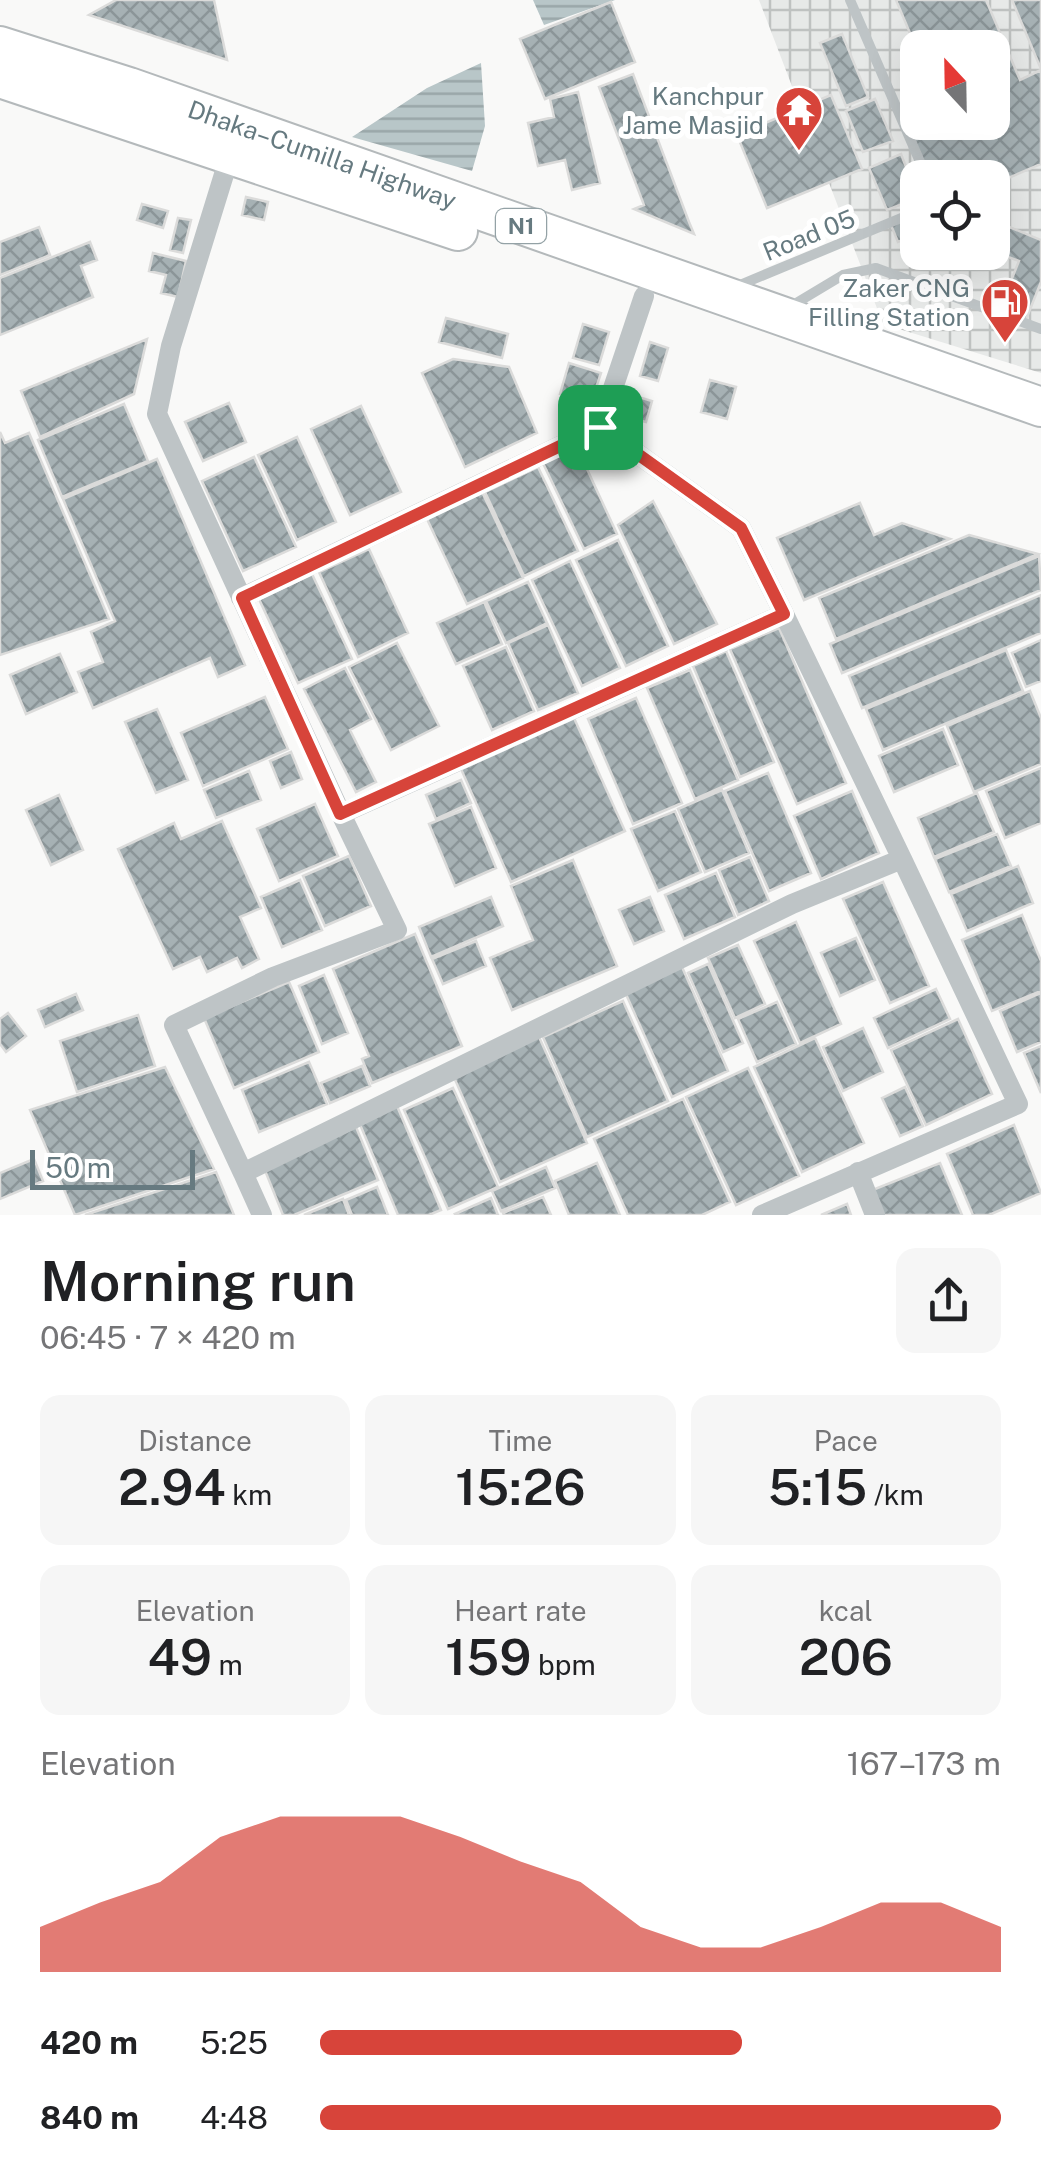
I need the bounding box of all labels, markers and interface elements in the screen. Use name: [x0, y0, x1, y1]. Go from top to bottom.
north arrow: [900, 30, 1010, 140]
map controls: [900, 30, 1010, 270]
place label: Kanchpur Jame Masjid: [623, 81, 764, 140]
temple icon: Kanchpur Jame Masjid: [773, 84, 825, 152]
street label: Dhaka–Cumilla Highway: [184, 94, 460, 216]
button: locate: [900, 160, 1010, 270]
street label: Road 05: [759, 203, 859, 267]
road number: N1: [496, 209, 546, 243]
place label: Zaker CNG Filling Station: [808, 273, 970, 332]
fuel station icon: Zaker CNG Filling Station: [979, 276, 1031, 344]
pin: [558, 385, 643, 470]
icon: arrive: [573, 400, 628, 455]
scale bar: [30, 1145, 195, 1190]
text: 50 m: [45, 1151, 111, 1184]
button: share: [896, 1248, 1001, 1353]
text: Morning run: [40, 1249, 356, 1313]
text: 06:45 · 7 × 420 m: [40, 1319, 296, 1356]
text: Distance: [138, 1424, 252, 1457]
text: Time: [489, 1424, 552, 1457]
text: Pace: [814, 1424, 878, 1457]
text: 2.94: [118, 1457, 226, 1516]
text: 15:26: [455, 1457, 586, 1516]
text: 5:15: [768, 1457, 867, 1516]
text: km: [226, 1478, 272, 1511]
text: /km: [867, 1478, 924, 1511]
text: Elevation: [136, 1594, 255, 1627]
text: Heart rate: [454, 1594, 587, 1627]
text: kcal: [819, 1594, 873, 1627]
text: 49: [147, 1627, 212, 1686]
text: 159: [445, 1627, 531, 1686]
text: 206: [799, 1627, 893, 1686]
text: m: [212, 1648, 243, 1681]
text: bpm: [531, 1648, 596, 1681]
text: Elevation: [40, 1745, 176, 1782]
text: 167–173 m: [847, 1745, 1001, 1782]
text: 420 m: [40, 2024, 138, 2061]
text: 5:25: [200, 2024, 268, 2061]
text: 840 m: [40, 2099, 139, 2136]
text: 4:48: [200, 2099, 268, 2136]

